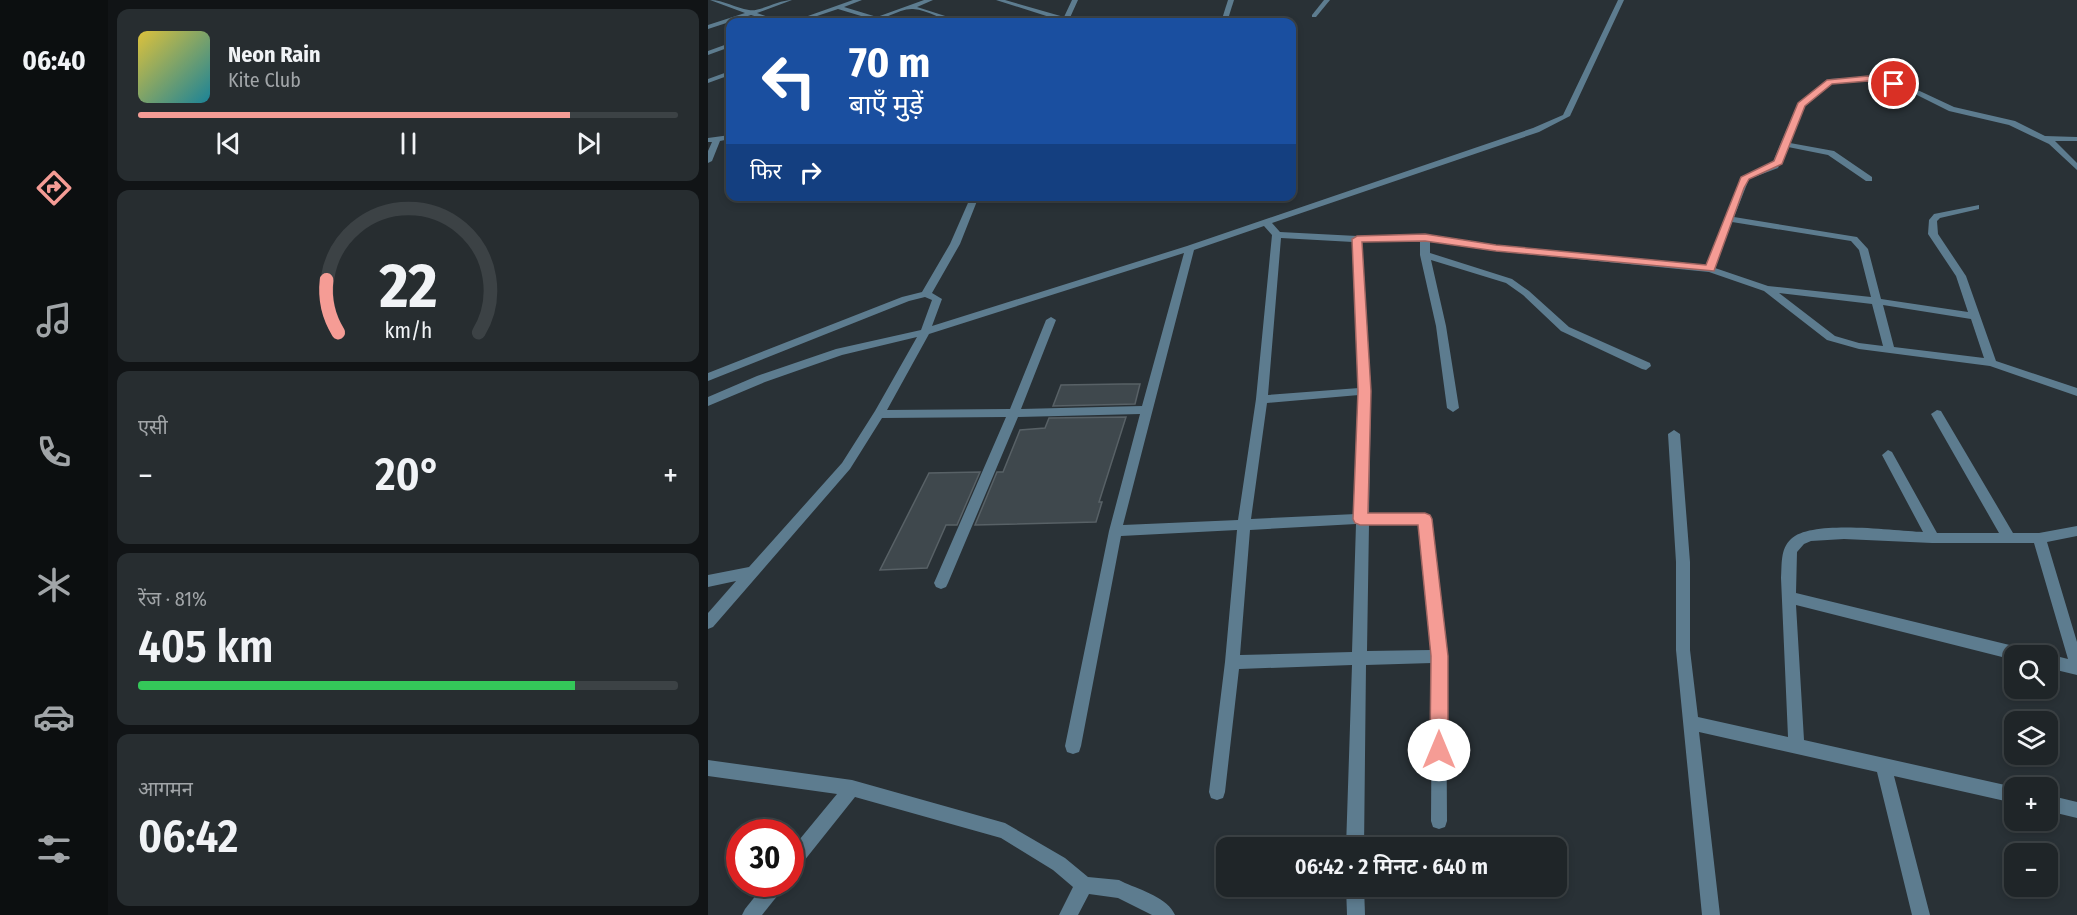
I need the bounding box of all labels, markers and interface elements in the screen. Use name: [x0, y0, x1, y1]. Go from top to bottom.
text: 70 m: [849, 38, 930, 88]
text: Neon Rain: [228, 41, 321, 68]
icon: left: [750, 42, 828, 120]
text: 06:40: [22, 45, 86, 77]
pin: [1868, 58, 1919, 109]
icon: arrive: [1877, 67, 1910, 100]
text: Kite Club: [228, 68, 301, 92]
text: बाएँ मुड़ें: [849, 89, 923, 121]
icon: previous: [212, 127, 245, 160]
icon: pause: [392, 127, 425, 160]
icon: next: [572, 127, 605, 160]
icon: right: [794, 156, 827, 189]
text: फिर: [750, 158, 782, 185]
icon: directions: [33, 167, 75, 209]
text: 22: [378, 249, 437, 324]
icon: music: [33, 299, 75, 341]
text: km/h: [384, 319, 432, 345]
text: एसी: [138, 415, 168, 439]
icon: phone: [33, 431, 75, 473]
text: 20°: [375, 448, 441, 502]
text: −: [138, 456, 153, 496]
text: +: [663, 456, 678, 496]
icon: climate: [33, 564, 75, 606]
text: रेंज · 81%: [138, 587, 207, 611]
text: 405 km: [138, 620, 273, 674]
map controls: [2004, 645, 2058, 897]
button: search: [2004, 645, 2058, 699]
icon: car: [33, 696, 75, 738]
button: layers: [2004, 711, 2058, 765]
position arrow: [1407, 718, 1471, 782]
text: आगमन: [138, 777, 193, 801]
button: +: [2004, 777, 2058, 831]
text: 06:42: [138, 810, 238, 864]
speed limit sign: 30: [726, 819, 804, 897]
icon: filters: [33, 828, 75, 870]
button: −: [2004, 843, 2058, 897]
text: 06:42 · 2 मिनट · 640 m: [1295, 853, 1488, 880]

